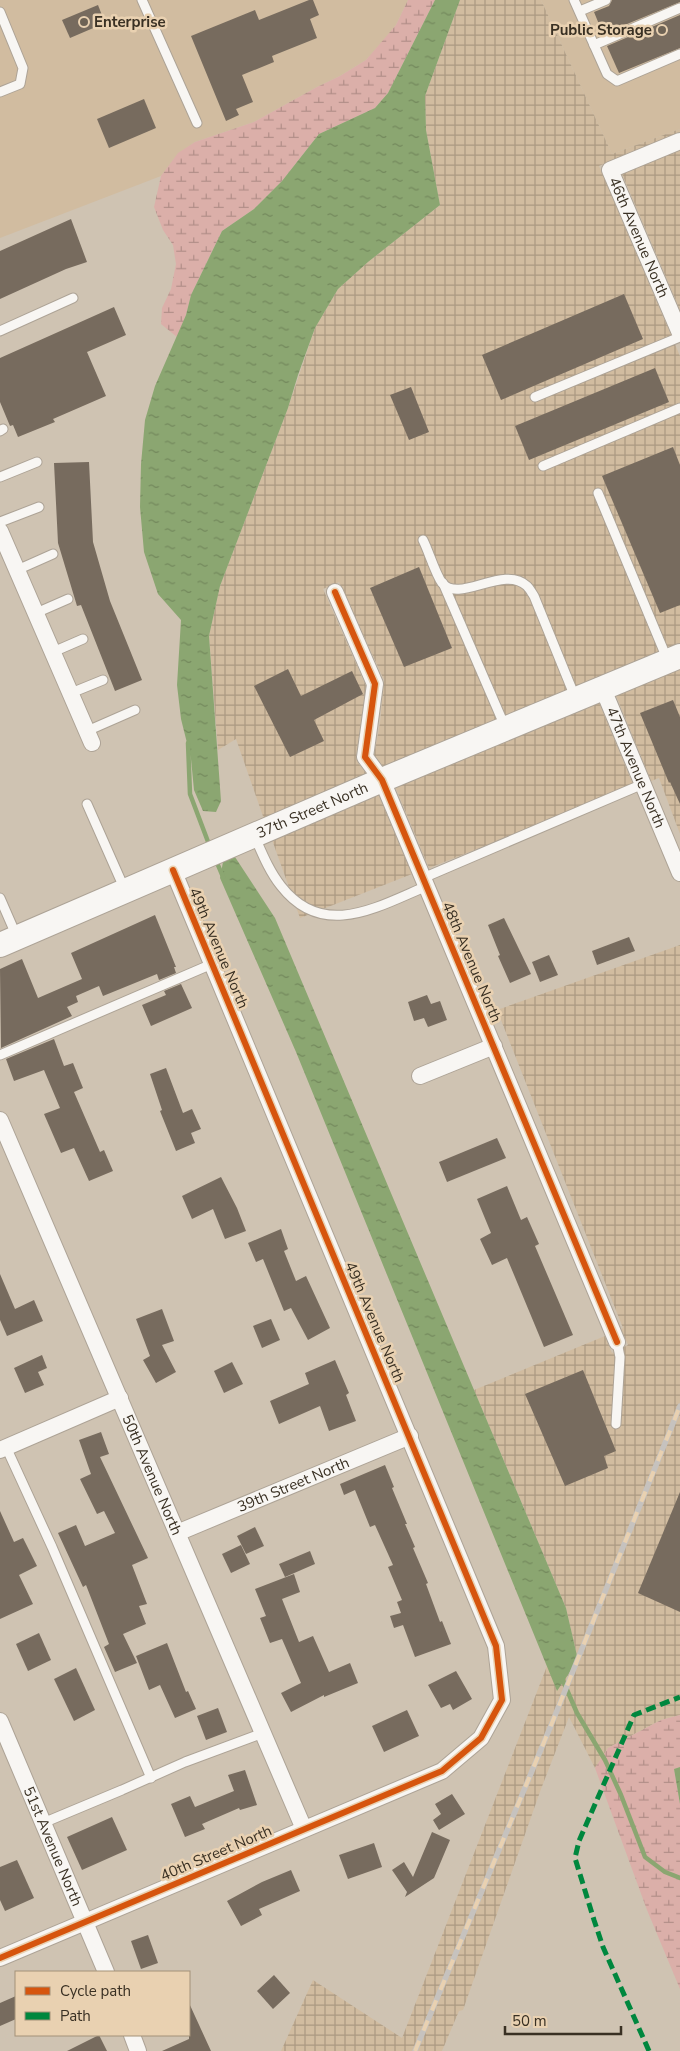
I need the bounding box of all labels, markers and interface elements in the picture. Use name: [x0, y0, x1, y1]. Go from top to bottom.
place label: Enterprise: [94, 12, 166, 32]
marker: Enterprise: [78, 16, 90, 28]
place label: Public Storage: [550, 20, 652, 40]
marker: Public Storage: [656, 24, 668, 36]
street label: 46th Avenue North: [604, 174, 674, 301]
street label: 47th Avenue North: [602, 704, 670, 831]
street label: 37th Street North: [253, 777, 371, 843]
street label: 49th Avenue North: [184, 884, 254, 1012]
street label: 48th Avenue North: [437, 898, 507, 1026]
street label: 49th Avenue North: [340, 1258, 410, 1386]
street label: 50th Avenue North: [117, 1411, 187, 1538]
street label: 39th Street North: [234, 1452, 352, 1517]
street label: 51st Avenue North: [19, 1783, 87, 1909]
street label: 40th Street North: [157, 1820, 275, 1886]
legend: [15, 1971, 190, 2036]
text: Cycle path: [60, 1981, 131, 2001]
scale bar: [505, 2004, 621, 2036]
text: Path: [60, 2006, 91, 2026]
text: 50 m: [512, 2011, 547, 2031]

